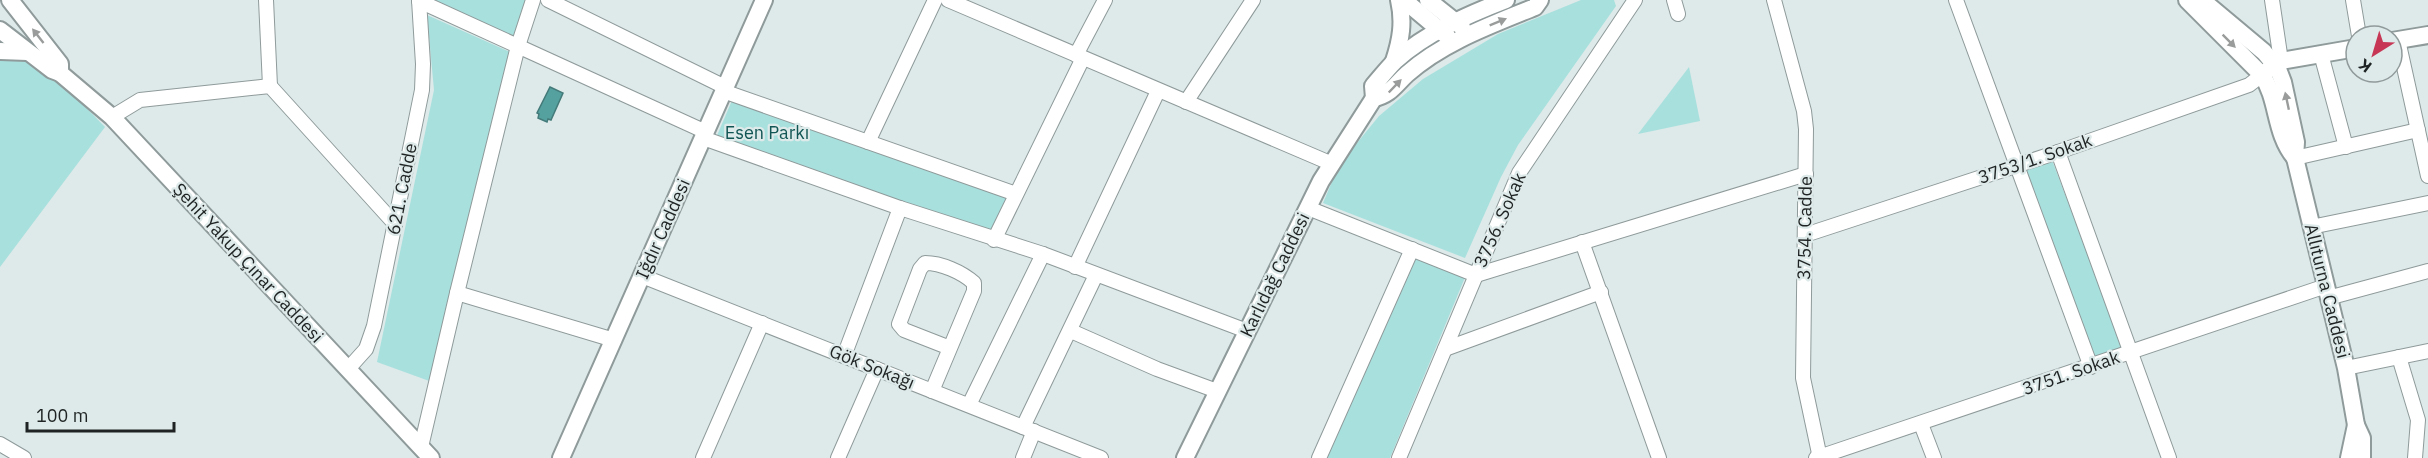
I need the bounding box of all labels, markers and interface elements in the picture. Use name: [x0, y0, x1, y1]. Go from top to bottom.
one-way arrow: [1490, 17, 1508, 27]
north arrow: [2344, 24, 2404, 84]
one-way arrow: [32, 28, 44, 43]
one-way arrow: [2221, 34, 2235, 48]
text: K: [2355, 55, 2375, 77]
one-way arrow: [1387, 80, 1401, 94]
one-way arrow: [2282, 92, 2292, 110]
park label: Esen Parkı: [725, 121, 809, 144]
street label: 3753/1. Sokak: [1975, 128, 2095, 189]
street label: 621. Cadde: [381, 141, 422, 237]
street label: 3756. Sokak: [1468, 168, 1531, 271]
street label: Iğdır Caddesi: [630, 175, 695, 282]
street label: 3754. Cadde: [1792, 176, 1817, 280]
street label: Şehit Yakup Çınar Caddesi: [168, 178, 329, 347]
street label: Karlıdağ Caddesi: [1235, 209, 1315, 341]
street label: Allıturna Caddesi: [2300, 221, 2355, 361]
street label: Gök Sokağı: [826, 339, 918, 394]
street label: 3751. Sokak: [2019, 345, 2123, 400]
scale bar: [27, 395, 174, 433]
text: 100 m: [36, 404, 88, 427]

